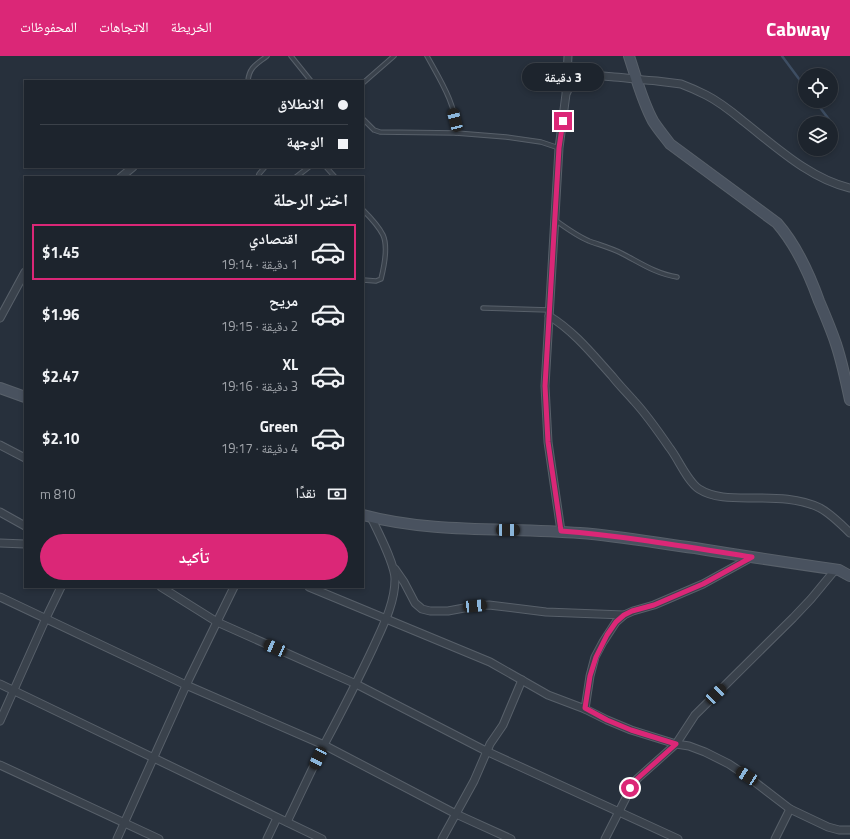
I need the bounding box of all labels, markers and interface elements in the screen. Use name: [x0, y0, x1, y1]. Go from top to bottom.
text: Cabway: [766, 14, 830, 43]
text: المحفوظات: [20, 16, 77, 37]
text: الاتجاهات: [99, 16, 149, 37]
text: الخريطة: [171, 16, 212, 37]
callout: 3 دقيقة: [522, 63, 604, 91]
text: 3 دقيقة: [544, 67, 582, 87]
map controls: [798, 68, 838, 156]
button: locate: [798, 68, 838, 108]
text: الانطلاق: [278, 92, 324, 115]
car: [446, 107, 464, 133]
route end: [554, 112, 572, 130]
button: layers: [798, 116, 838, 156]
text: الوجهة: [286, 130, 324, 153]
text: اختر الرحلة: [273, 186, 348, 213]
text: اقتصادي: [249, 227, 298, 250]
icon: car: [310, 234, 346, 270]
text: $1.45: [42, 241, 79, 264]
text: 1 دقيقة · 19:14: [221, 254, 298, 274]
text: مريح: [269, 289, 298, 312]
icon: car: [310, 296, 346, 332]
text: $1.96: [42, 303, 79, 326]
text: 2 دقيقة · 19:15: [221, 316, 298, 336]
text: XL: [282, 353, 298, 376]
icon: car: [310, 358, 346, 394]
text: $2.47: [42, 365, 79, 388]
text: 3 دقيقة · 19:16: [221, 376, 298, 396]
text: Green: [260, 415, 298, 438]
icon: car: [310, 420, 346, 456]
text: $2.10: [42, 427, 79, 450]
text: 4 دقيقة · 19:17: [221, 438, 298, 458]
text: نقدًا: [295, 481, 316, 504]
icon: cash: [326, 483, 348, 505]
text: 810 m: [40, 484, 76, 504]
car: [496, 524, 520, 536]
button: تأكيد: [40, 534, 348, 580]
car: [463, 599, 487, 613]
car: [262, 638, 288, 658]
car: [703, 681, 729, 707]
car: [307, 745, 329, 771]
car: [734, 764, 760, 788]
route start: [621, 779, 639, 797]

